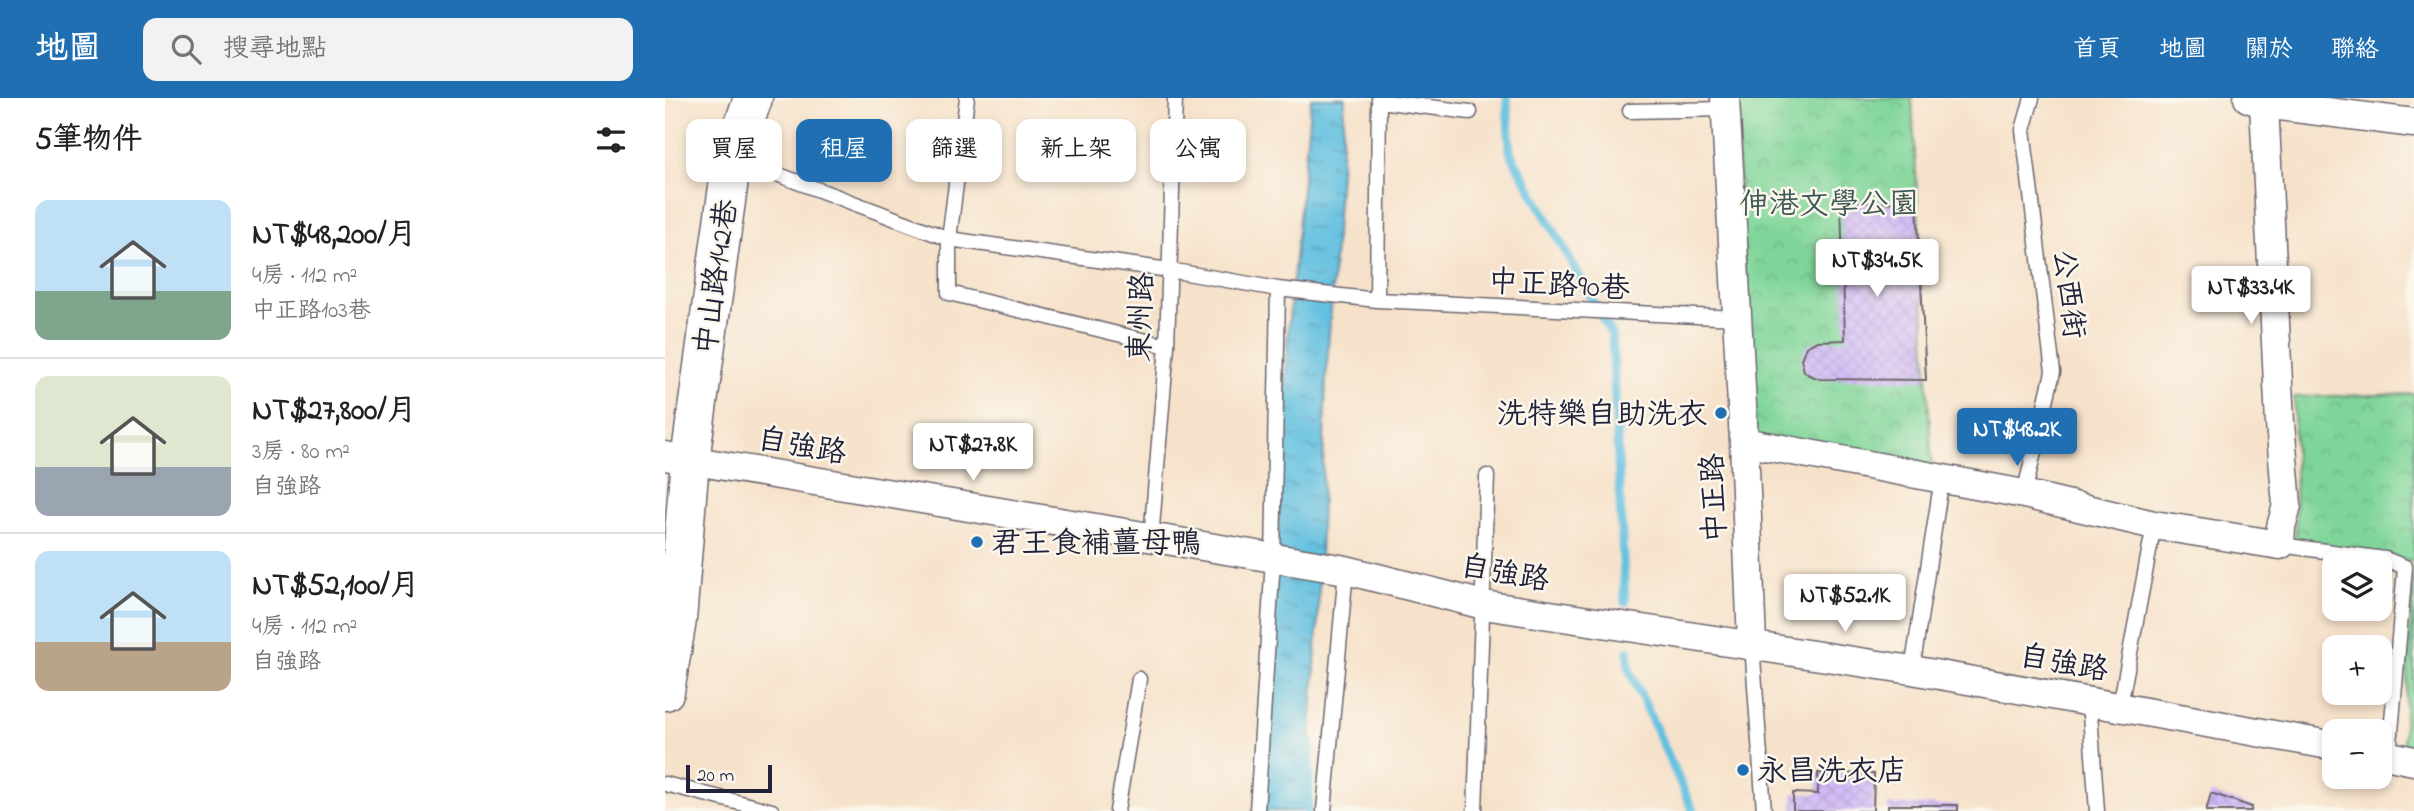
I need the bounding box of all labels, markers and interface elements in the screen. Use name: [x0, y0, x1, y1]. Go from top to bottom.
search box: [143, 18, 633, 81]
text: 地圖: [35, 26, 101, 74]
icon: search: [167, 30, 205, 68]
text: 搜尋地點: [223, 31, 327, 69]
text: 首頁: [2073, 33, 2121, 68]
text: 地圖: [2159, 33, 2207, 68]
text: 關於: [2245, 33, 2293, 68]
text: 聯絡: [2331, 33, 2379, 68]
text: 5筆物件: [35, 119, 142, 163]
chip: 買屋: [686, 119, 782, 182]
chip: 租屋: [796, 119, 892, 182]
chip: 篩選: [906, 119, 1002, 182]
chip: 新上架: [1016, 119, 1136, 182]
chip: 公寓: [1150, 119, 1246, 182]
icon: filters: [592, 121, 630, 159]
park label: 伸港文學公園: [1739, 184, 1919, 228]
street label: 中山路142巷: [685, 197, 751, 358]
text: NT$48,200/月: [252, 214, 417, 258]
icon: home: [91, 228, 175, 312]
pin: NT$34.5K: [1805, 240, 1949, 299]
text: NT$34.5K: [1832, 245, 1922, 278]
street label: 公西街: [2040, 247, 2094, 342]
text: 4房 · 112 m²: [252, 260, 357, 293]
street label: 中正路90巷: [1487, 261, 1631, 313]
pin: NT$33.4K: [2179, 266, 2323, 326]
street label: 東州路: [1119, 271, 1167, 363]
text: NT$33.4K: [2208, 272, 2294, 305]
text: 中正路103巷: [252, 295, 371, 328]
text: NT$27,800/月: [252, 390, 417, 434]
place label: 洗特樂自助洗衣: [1497, 394, 1707, 438]
icon: home: [91, 404, 175, 488]
marker: 洗特樂自助洗衣: [1713, 405, 1729, 421]
pin: NT$48.2K: [1945, 408, 2089, 468]
text: NT$48.2K: [1973, 414, 2061, 447]
street label: 自強路: [753, 418, 850, 477]
pin: NT$27.8K: [901, 424, 1045, 483]
text: NT$27.8K: [929, 429, 1017, 462]
text: 3房 · 80 m²: [252, 436, 350, 469]
street label: 中正路: [1692, 452, 1740, 544]
text: 自強路: [252, 471, 321, 504]
place label: 君王食補薑母鴨: [991, 523, 1201, 567]
marker: 君王食補薑母鴨: [969, 534, 985, 550]
street label: 自強路: [1456, 545, 1553, 604]
map controls: [2322, 551, 2392, 789]
button: layers: [2322, 551, 2392, 621]
text: NT$52,100/月: [252, 565, 420, 609]
pin: NT$52.1K: [1773, 574, 1917, 634]
icon: home: [91, 579, 175, 663]
text: NT$52.1K: [1800, 580, 1890, 613]
text: 4房 · 112 m²: [252, 611, 357, 644]
street label: 自強路: [2015, 635, 2112, 694]
button: +: [2322, 635, 2392, 705]
text: 自強路: [252, 646, 321, 679]
button: −: [2322, 719, 2392, 789]
place label: 永昌洗衣店: [1757, 751, 1907, 795]
scale bar: [686, 762, 772, 794]
marker: 永昌洗衣店: [1735, 762, 1751, 778]
text: 20 m: [697, 763, 734, 790]

